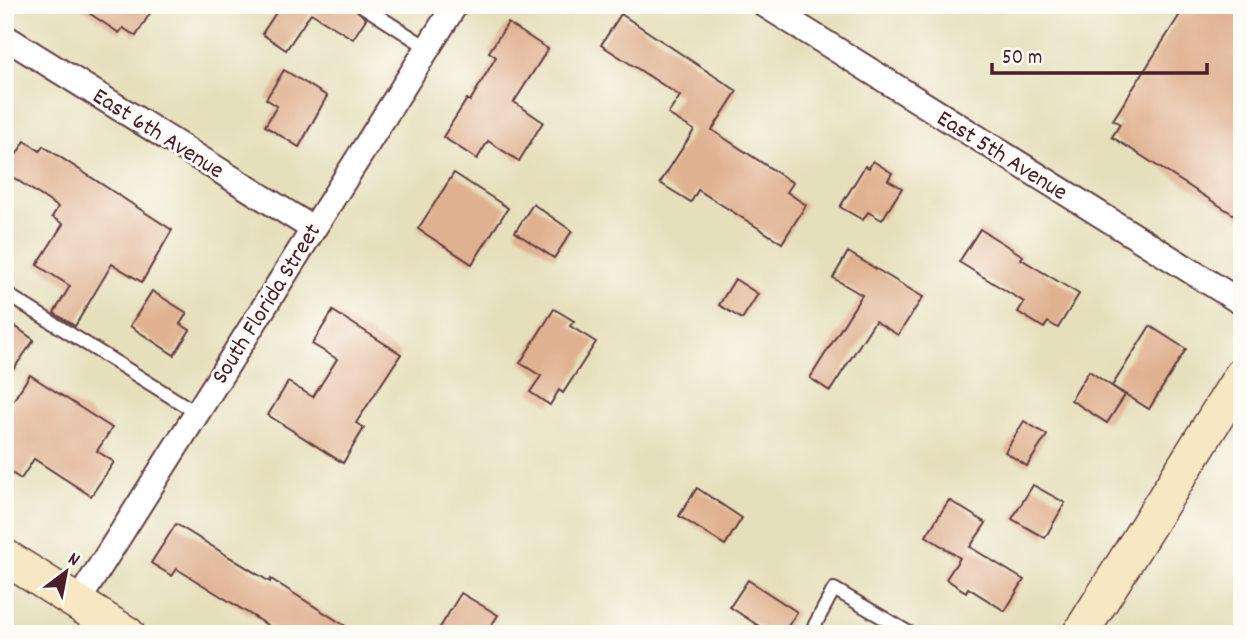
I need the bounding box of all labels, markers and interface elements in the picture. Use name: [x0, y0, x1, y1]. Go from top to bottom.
scale bar: [992, 32, 1207, 76]
text: 50 m: [1002, 44, 1042, 74]
street label: East 6th Avenue: [85, 81, 230, 189]
street label: East 5th Avenue: [929, 103, 1073, 210]
street label: South Florida Street: [204, 218, 331, 391]
north arrow: [32, 538, 102, 608]
text: N: [62, 547, 84, 574]

